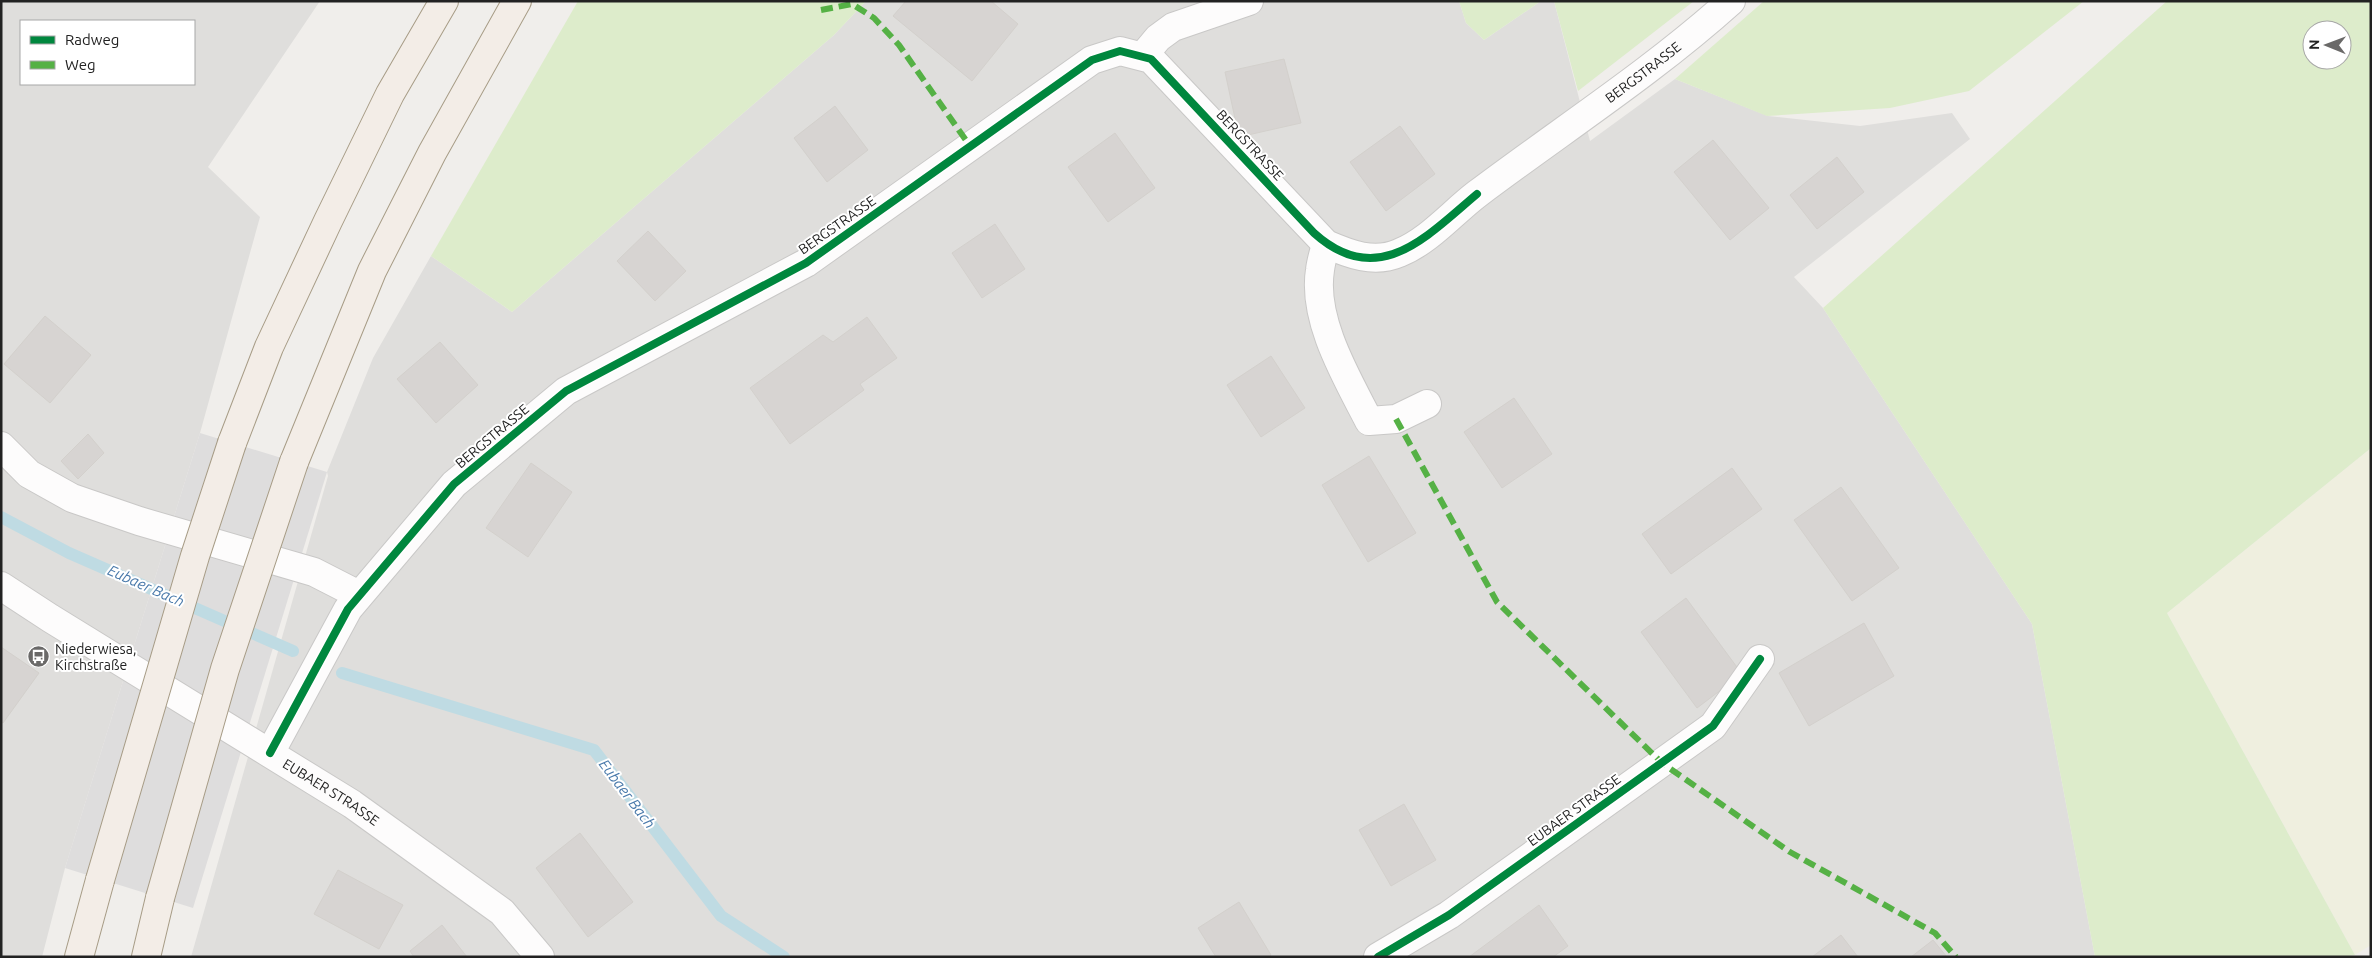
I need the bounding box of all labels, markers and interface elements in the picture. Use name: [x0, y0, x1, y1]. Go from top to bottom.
legend: [20, 20, 195, 85]
north arrow: [2302, 20, 2352, 70]
text: Radweg: [65, 31, 119, 48]
street label: BERGSTRASSE: [1602, 38, 1684, 106]
text: N: [2306, 39, 2322, 50]
text: Weg: [65, 56, 96, 73]
street label: BERGSTRASSE: [1213, 106, 1287, 184]
street label: BERGSTRASSE: [795, 192, 879, 258]
street label: BERGSTRASSE: [452, 401, 532, 471]
water label: Eubaer Bach: [105, 561, 187, 610]
place label: Niederwiesa, Kirchstraße: [55, 641, 136, 673]
bus stop icon: Niederwiesa, Kirchstraße: [27, 645, 51, 669]
street label: EUBAER STRASSE: [280, 755, 382, 829]
water label: Eubaer Bach: [596, 756, 659, 832]
street label: EUBAER STRASSE: [1524, 771, 1624, 849]

